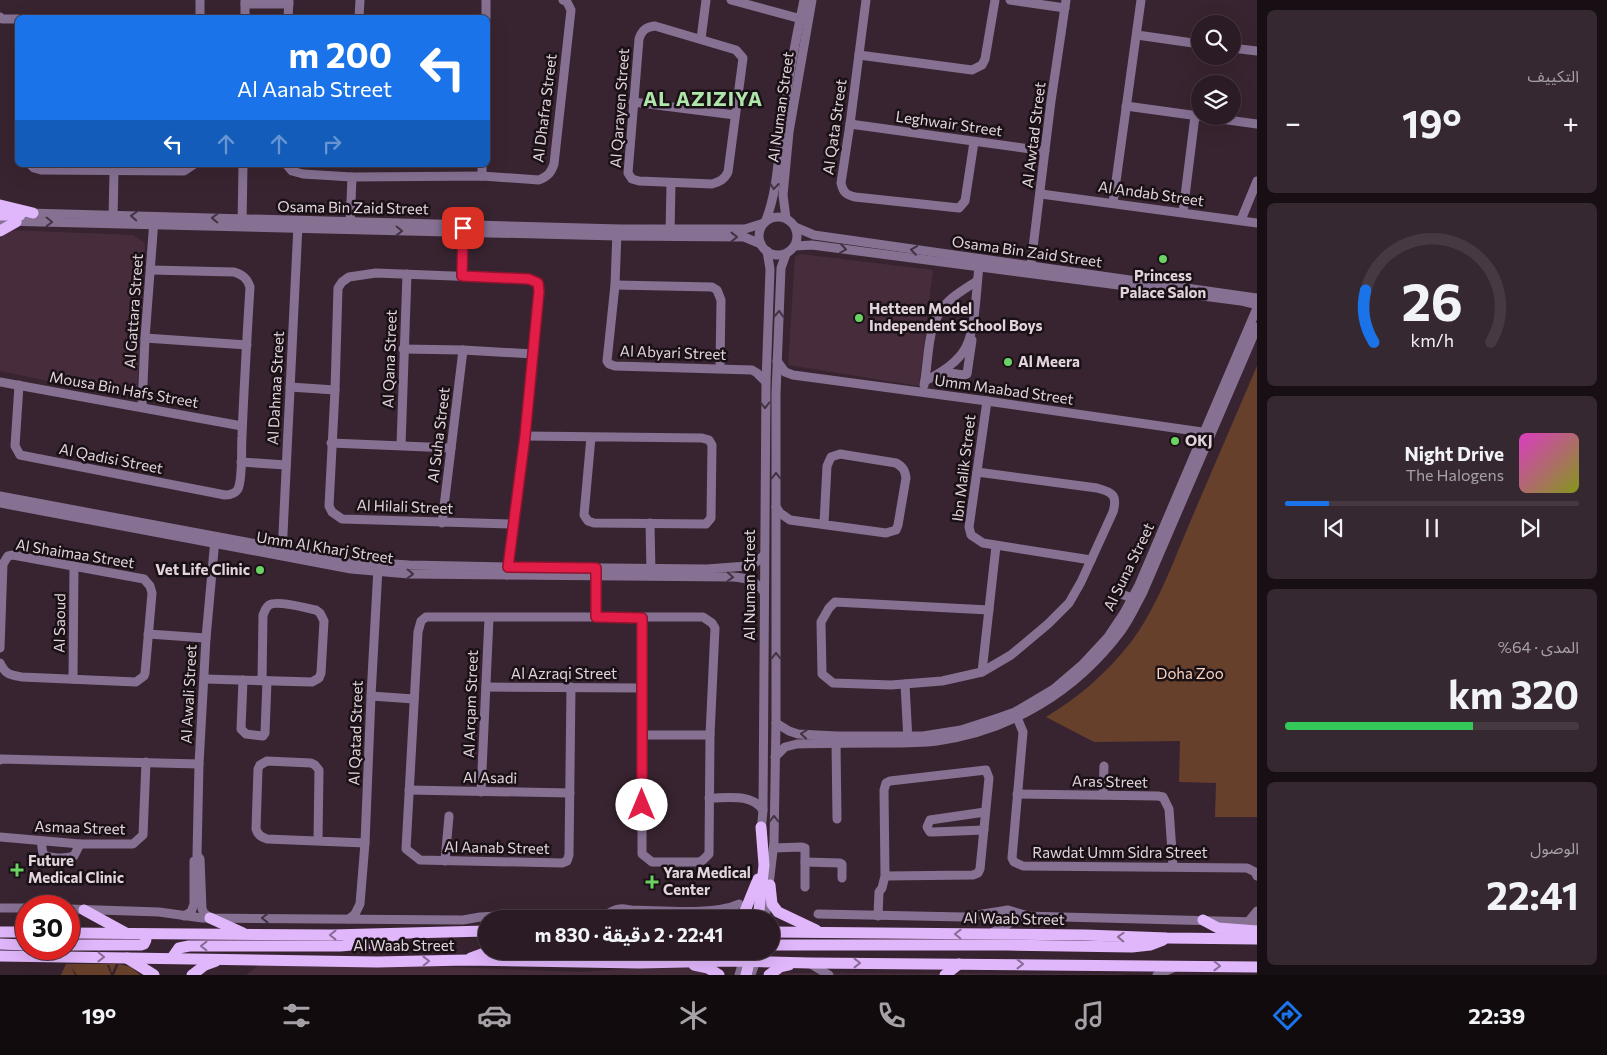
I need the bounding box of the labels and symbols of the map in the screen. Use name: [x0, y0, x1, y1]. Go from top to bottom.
street label: Al Qarayen Street: [606, 47, 632, 168]
street label: Al Numan Street: [763, 50, 797, 163]
street label: Al Dhafra Street: [528, 52, 560, 163]
street label: Al Qata Street: [818, 78, 850, 176]
street label: Al Awtad Street: [1018, 81, 1048, 189]
district label: AL AZIZIYA: [643, 86, 763, 110]
street label: Leghwair Street: [894, 107, 1004, 139]
street label: Al Andab Street: [1097, 177, 1205, 209]
one-way arrow: [769, 183, 780, 191]
street label: Osama Bin Zaid Street: [277, 197, 429, 217]
pin: [442, 207, 484, 249]
one-way arrow: [129, 210, 137, 221]
one-way arrow: [211, 213, 218, 223]
one-way arrow: [45, 217, 53, 227]
one-way arrow: [396, 226, 403, 236]
one-way arrow: [730, 232, 738, 242]
street label: Osama Bin Zaid Street: [951, 232, 1103, 270]
one-way arrow: [840, 243, 848, 254]
one-way arrow: [910, 245, 918, 256]
street label: Al Gattara Street: [120, 253, 146, 369]
marker: Princess Palace Salon: [1157, 253, 1169, 265]
place label: Princess Palace Salon: [1120, 266, 1206, 301]
place label: Hetteen Model Independent School Boys: [869, 299, 1043, 334]
street label: Al Qana Street: [378, 309, 400, 409]
one-way arrow: [773, 310, 784, 318]
marker: Hetteen Model Independent School Boys: [853, 312, 865, 324]
street label: Al Dahnaa Street: [263, 331, 287, 445]
street label: Al Abyari Street: [619, 341, 727, 363]
place label: Al Meera: [1018, 352, 1080, 370]
marker: Al Meera: [1002, 356, 1014, 368]
street label: Mousa Bin Hafs Street: [48, 367, 200, 411]
street label: Umm Maabad Street: [933, 370, 1075, 408]
street label: Al Suha Street: [423, 386, 453, 484]
one-way arrow: [760, 401, 771, 409]
street label: Ibn Malik Street: [948, 413, 979, 522]
place label: OKJ: [1185, 431, 1212, 449]
marker: OKJ: [1169, 435, 1181, 447]
street label: Al Qadisi Street: [58, 439, 165, 477]
one-way arrow: [771, 472, 781, 480]
street label: Al Hilali Street: [356, 495, 454, 517]
street label: Al Suna Street: [1099, 520, 1157, 614]
street label: Umm Al Kharj Street: [255, 527, 395, 567]
street label: Al Numan Street: [740, 529, 758, 641]
street label: Al Shaimaa Street: [14, 535, 136, 571]
place label: Vet Life Clinic: [155, 560, 250, 578]
marker: Vet Life Clinic: [254, 564, 266, 576]
one-way arrow: [406, 569, 414, 579]
one-way arrow: [726, 572, 734, 583]
street label: Al Saoud: [49, 593, 69, 653]
street label: Al Awali Street: [176, 644, 200, 744]
street label: Al Arqam Street: [459, 650, 481, 758]
one-way arrow: [771, 652, 781, 660]
street label: Al Azraqi Street: [511, 664, 617, 682]
park label: Doha Zoo: [1156, 664, 1224, 682]
street label: Al Qatad Street: [344, 680, 366, 786]
one-way arrow: [800, 729, 808, 740]
street label: Al Asadi: [463, 768, 517, 786]
street label: Aras Street: [1072, 771, 1148, 791]
position arrow: [615, 778, 667, 830]
one-way arrow: [769, 815, 780, 823]
street label: Asmaa Street: [34, 816, 126, 838]
street label: Al Aanab Street: [444, 837, 550, 857]
street label: Rawdat Umm Sidra Street: [1032, 843, 1208, 861]
place label: Future Medical Clinic: [28, 851, 124, 886]
marker: Future Medical Clinic: [10, 863, 24, 877]
place label: Yara Medical Center: [663, 863, 751, 898]
marker: Yara Medical Center: [645, 875, 659, 889]
speed limit sign: 30: [15, 895, 80, 960]
street label: Al Waab Street: [963, 908, 1065, 928]
one-way arrow: [261, 913, 268, 923]
one-way arrow: [954, 929, 962, 939]
one-way arrow: [328, 930, 336, 940]
one-way arrow: [1117, 931, 1125, 942]
street label: Al Waab Street: [353, 936, 455, 954]
one-way arrow: [200, 941, 208, 951]
one-way arrow: [98, 952, 105, 962]
one-way arrow: [422, 956, 430, 966]
one-way arrow: [854, 958, 862, 968]
one-way arrow: [1016, 959, 1024, 969]
one-way arrow: [1214, 961, 1222, 971]

